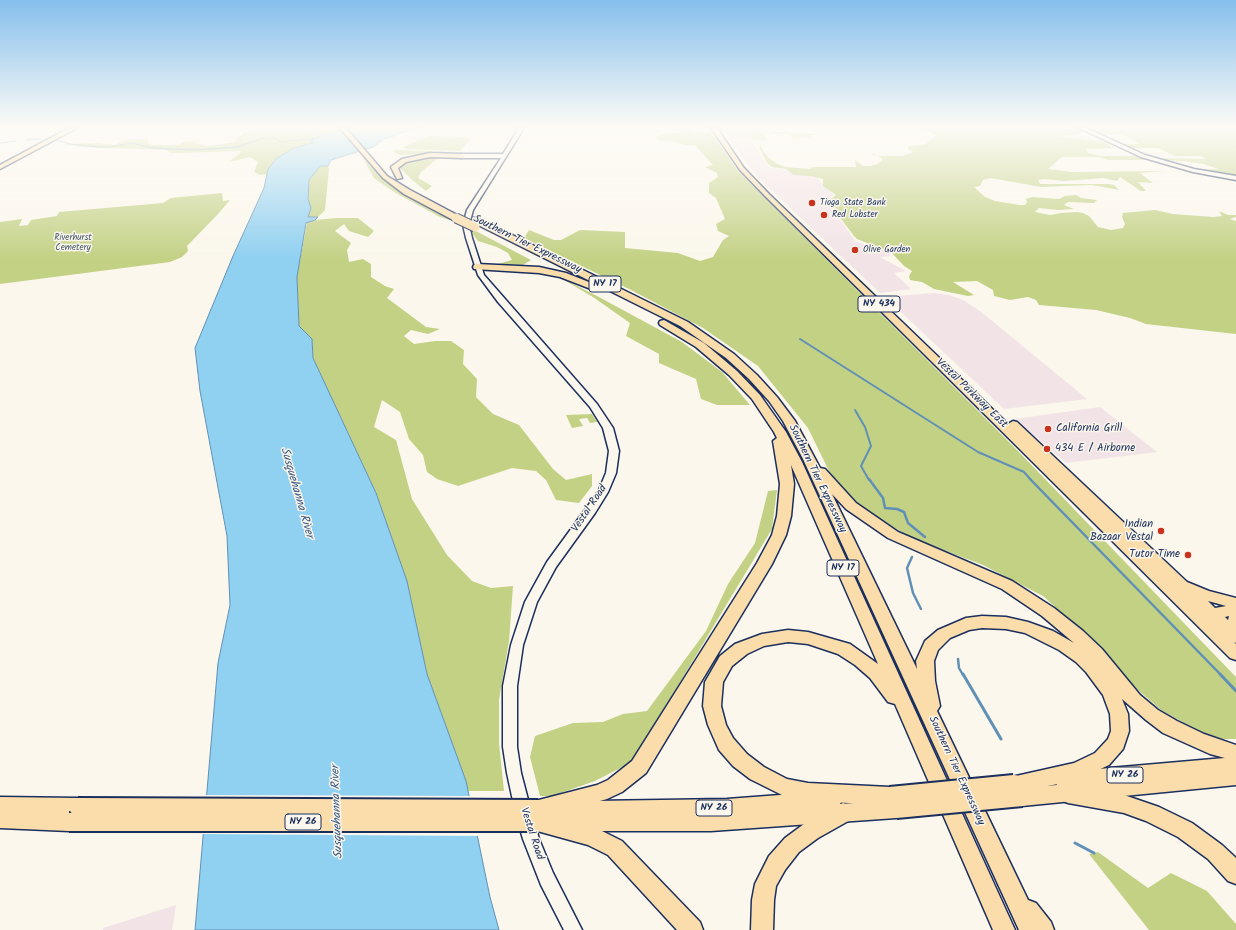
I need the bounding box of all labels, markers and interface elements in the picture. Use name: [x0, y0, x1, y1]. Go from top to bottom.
marker: Tioga State Bank: [807, 198, 817, 208]
place label: Tioga State Bank: [820, 198, 886, 208]
marker: Red Lobster: [819, 210, 829, 220]
place label: Red Lobster: [832, 210, 877, 220]
street label: Southern Tier Expressway: [471, 213, 583, 277]
park label: Riverhurst Cemetery: [54, 233, 92, 254]
marker: Olive Garden: [850, 245, 860, 255]
place label: Olive Garden: [863, 245, 910, 255]
road number: NY 17: [589, 276, 621, 292]
road number: NY 434: [858, 296, 900, 312]
street label: Vestal Parkway East: [932, 356, 1010, 432]
place label: California Grill: [1056, 422, 1122, 436]
street label: Southern Tier Expressway: [785, 423, 849, 535]
marker: California Grill: [1043, 424, 1053, 434]
place label: 434 E / Airborne: [1055, 442, 1135, 456]
marker: 434 E / Airborne: [1042, 444, 1052, 454]
water label: Susquehanna River: [276, 446, 316, 540]
street label: Vestal Road: [569, 483, 611, 535]
place label: Indian Bazaar Vestal: [1090, 518, 1153, 544]
marker: Indian Bazaar Vestal: [1156, 526, 1166, 536]
place label: Tutor Time: [1129, 548, 1180, 562]
marker: Tutor Time: [1183, 550, 1193, 560]
road number: NY 17: [827, 560, 859, 576]
street label: Southern Tier Expressway: [925, 714, 987, 828]
water label: Susquehanna River: [329, 765, 347, 859]
road number: NY 26: [1107, 767, 1143, 783]
road number: NY 26: [696, 800, 732, 816]
street label: Vestal Road: [516, 806, 546, 862]
road number: NY 26: [285, 814, 321, 830]

